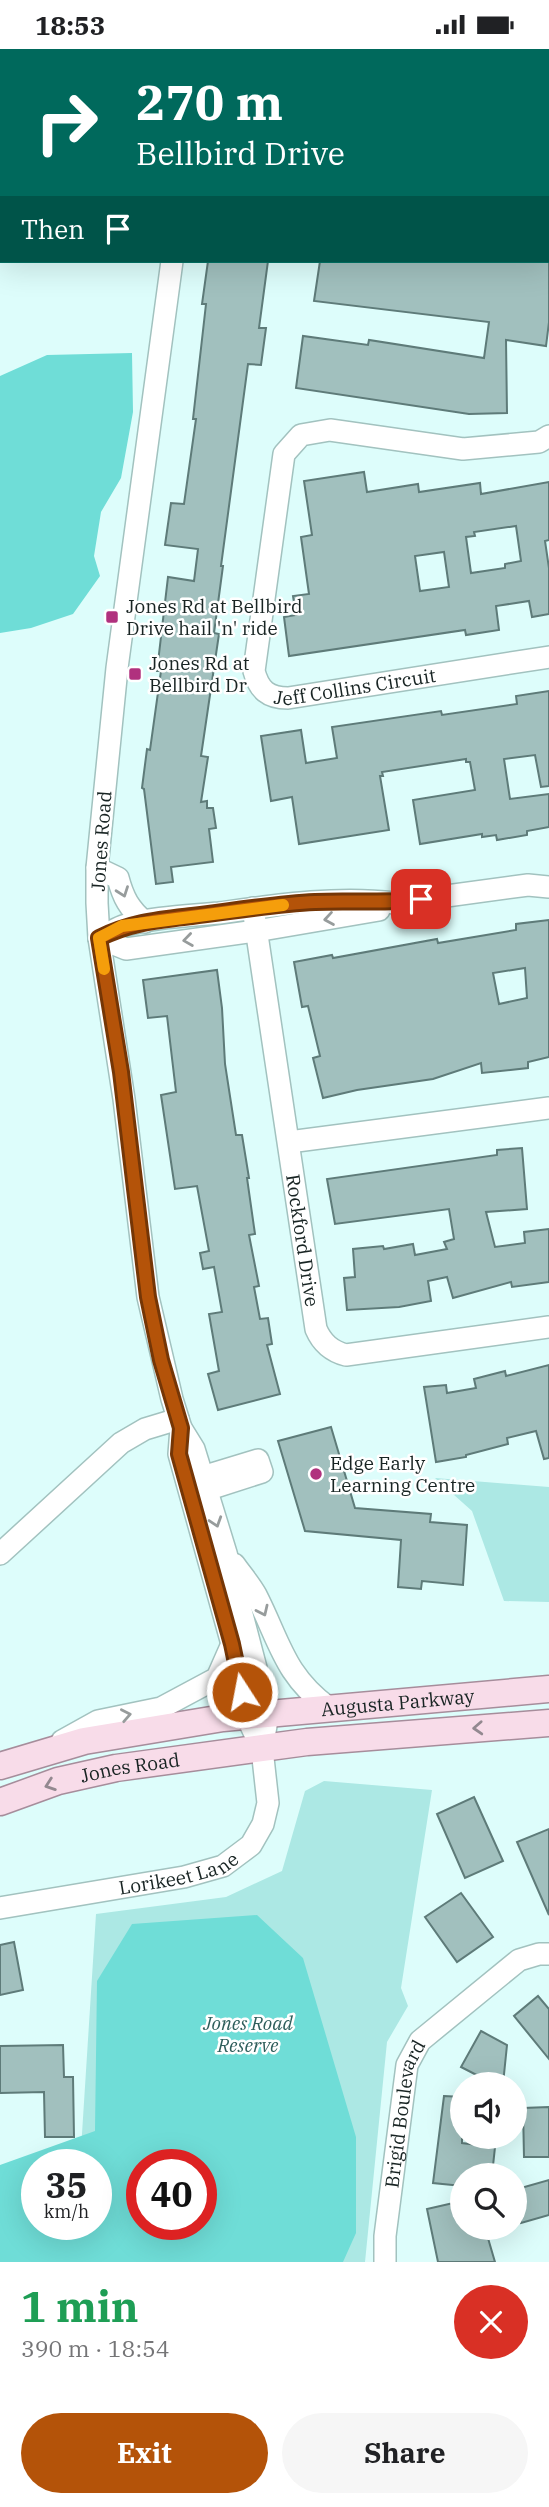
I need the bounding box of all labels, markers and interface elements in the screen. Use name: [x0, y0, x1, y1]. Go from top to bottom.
text: 18:53: [35, 8, 105, 42]
text: 270 m: [136, 70, 283, 133]
icon: right: [21, 77, 112, 168]
text: Bellbird Drive: [136, 132, 345, 174]
icon: arrive: [99, 210, 137, 248]
text: Then: [21, 212, 85, 246]
place label: Jones Rd at Bellbird Drive hail 'n' ride: [126, 594, 303, 640]
marker: Jones Rd at Bellbird Drive hail 'n' ride: [104, 609, 120, 625]
place label: Jones Rd at Bellbird Dr: [149, 651, 250, 697]
street label: Jeff Collins Circuit: [272, 663, 438, 710]
marker: Jones Rd at Bellbird Dr: [127, 666, 143, 682]
street label: Jones Road: [86, 790, 116, 892]
pin: [391, 869, 451, 929]
icon: arrive: [402, 880, 440, 918]
one-way arrow: [115, 885, 129, 897]
one-way arrow: [323, 911, 335, 926]
one-way arrow: [182, 932, 194, 947]
street label: Rockford Drive: [281, 1172, 324, 1308]
place label: Edge Early Learning Centre: [330, 1451, 475, 1497]
marker: Edge Early Learning Centre: [308, 1466, 324, 1482]
one-way arrow: [208, 1515, 223, 1527]
one-way arrow: [255, 1604, 269, 1616]
position arrow: [205, 1655, 279, 1729]
street label: Augusta Parkway: [320, 1684, 476, 1721]
one-way arrow: [120, 1708, 132, 1723]
one-way arrow: [473, 1720, 484, 1735]
street label: Jones Road: [78, 1747, 181, 1788]
one-way arrow: [44, 1777, 56, 1791]
street label: Lorikeet Lane: [117, 1847, 243, 1900]
park label: Jones Road Reserve: [202, 2011, 293, 2057]
street label: Brigid Boulevard: [379, 2036, 430, 2189]
map controls: [450, 2072, 527, 2240]
button: sound: [450, 2072, 527, 2149]
speed limit sign: 40: [126, 2149, 217, 2240]
text: 35: [45, 2162, 88, 2208]
button: search: [450, 2163, 527, 2240]
text: km/h: [44, 2200, 89, 2223]
text: 1 min: [21, 2279, 139, 2334]
button: close: [454, 2285, 528, 2359]
text: 390 m · 18:54: [21, 2333, 170, 2363]
button: Exit: [21, 2413, 268, 2493]
button: Share: [282, 2413, 528, 2493]

